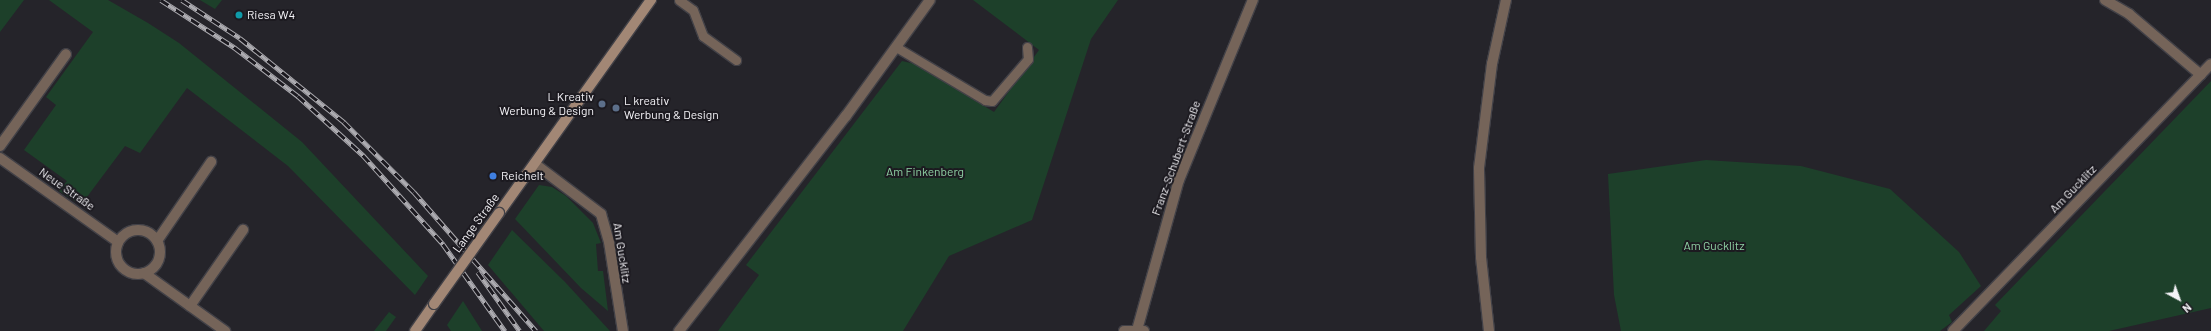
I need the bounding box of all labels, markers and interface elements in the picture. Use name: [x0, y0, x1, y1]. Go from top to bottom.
place label: Riesa W4: [247, 8, 295, 22]
marker: Riesa W4: [234, 10, 244, 20]
place label: L Kreativ Werbung & Design: [499, 90, 594, 118]
place label: L kreativ Werbung & Design: [624, 94, 719, 122]
marker: L Kreativ Werbung & Design: [597, 99, 607, 109]
street label: Franz-Schubert-Straße: [1149, 99, 1203, 217]
marker: L kreativ Werbung & Design: [611, 103, 621, 113]
street label: Am Gucklitz: [2047, 162, 2099, 216]
street label: Neue Straße: [36, 165, 98, 213]
park label: Am Finkenberg: [886, 165, 964, 179]
place label: Reichelt: [501, 169, 544, 183]
marker: Reichelt: [488, 171, 498, 181]
street label: Lange Straße: [450, 191, 502, 255]
street label: Am Gucklitz: [610, 222, 634, 284]
park label: Am Gucklitz: [1683, 239, 1745, 253]
north arrow: [2159, 279, 2199, 319]
text: N: [2180, 301, 2194, 316]

